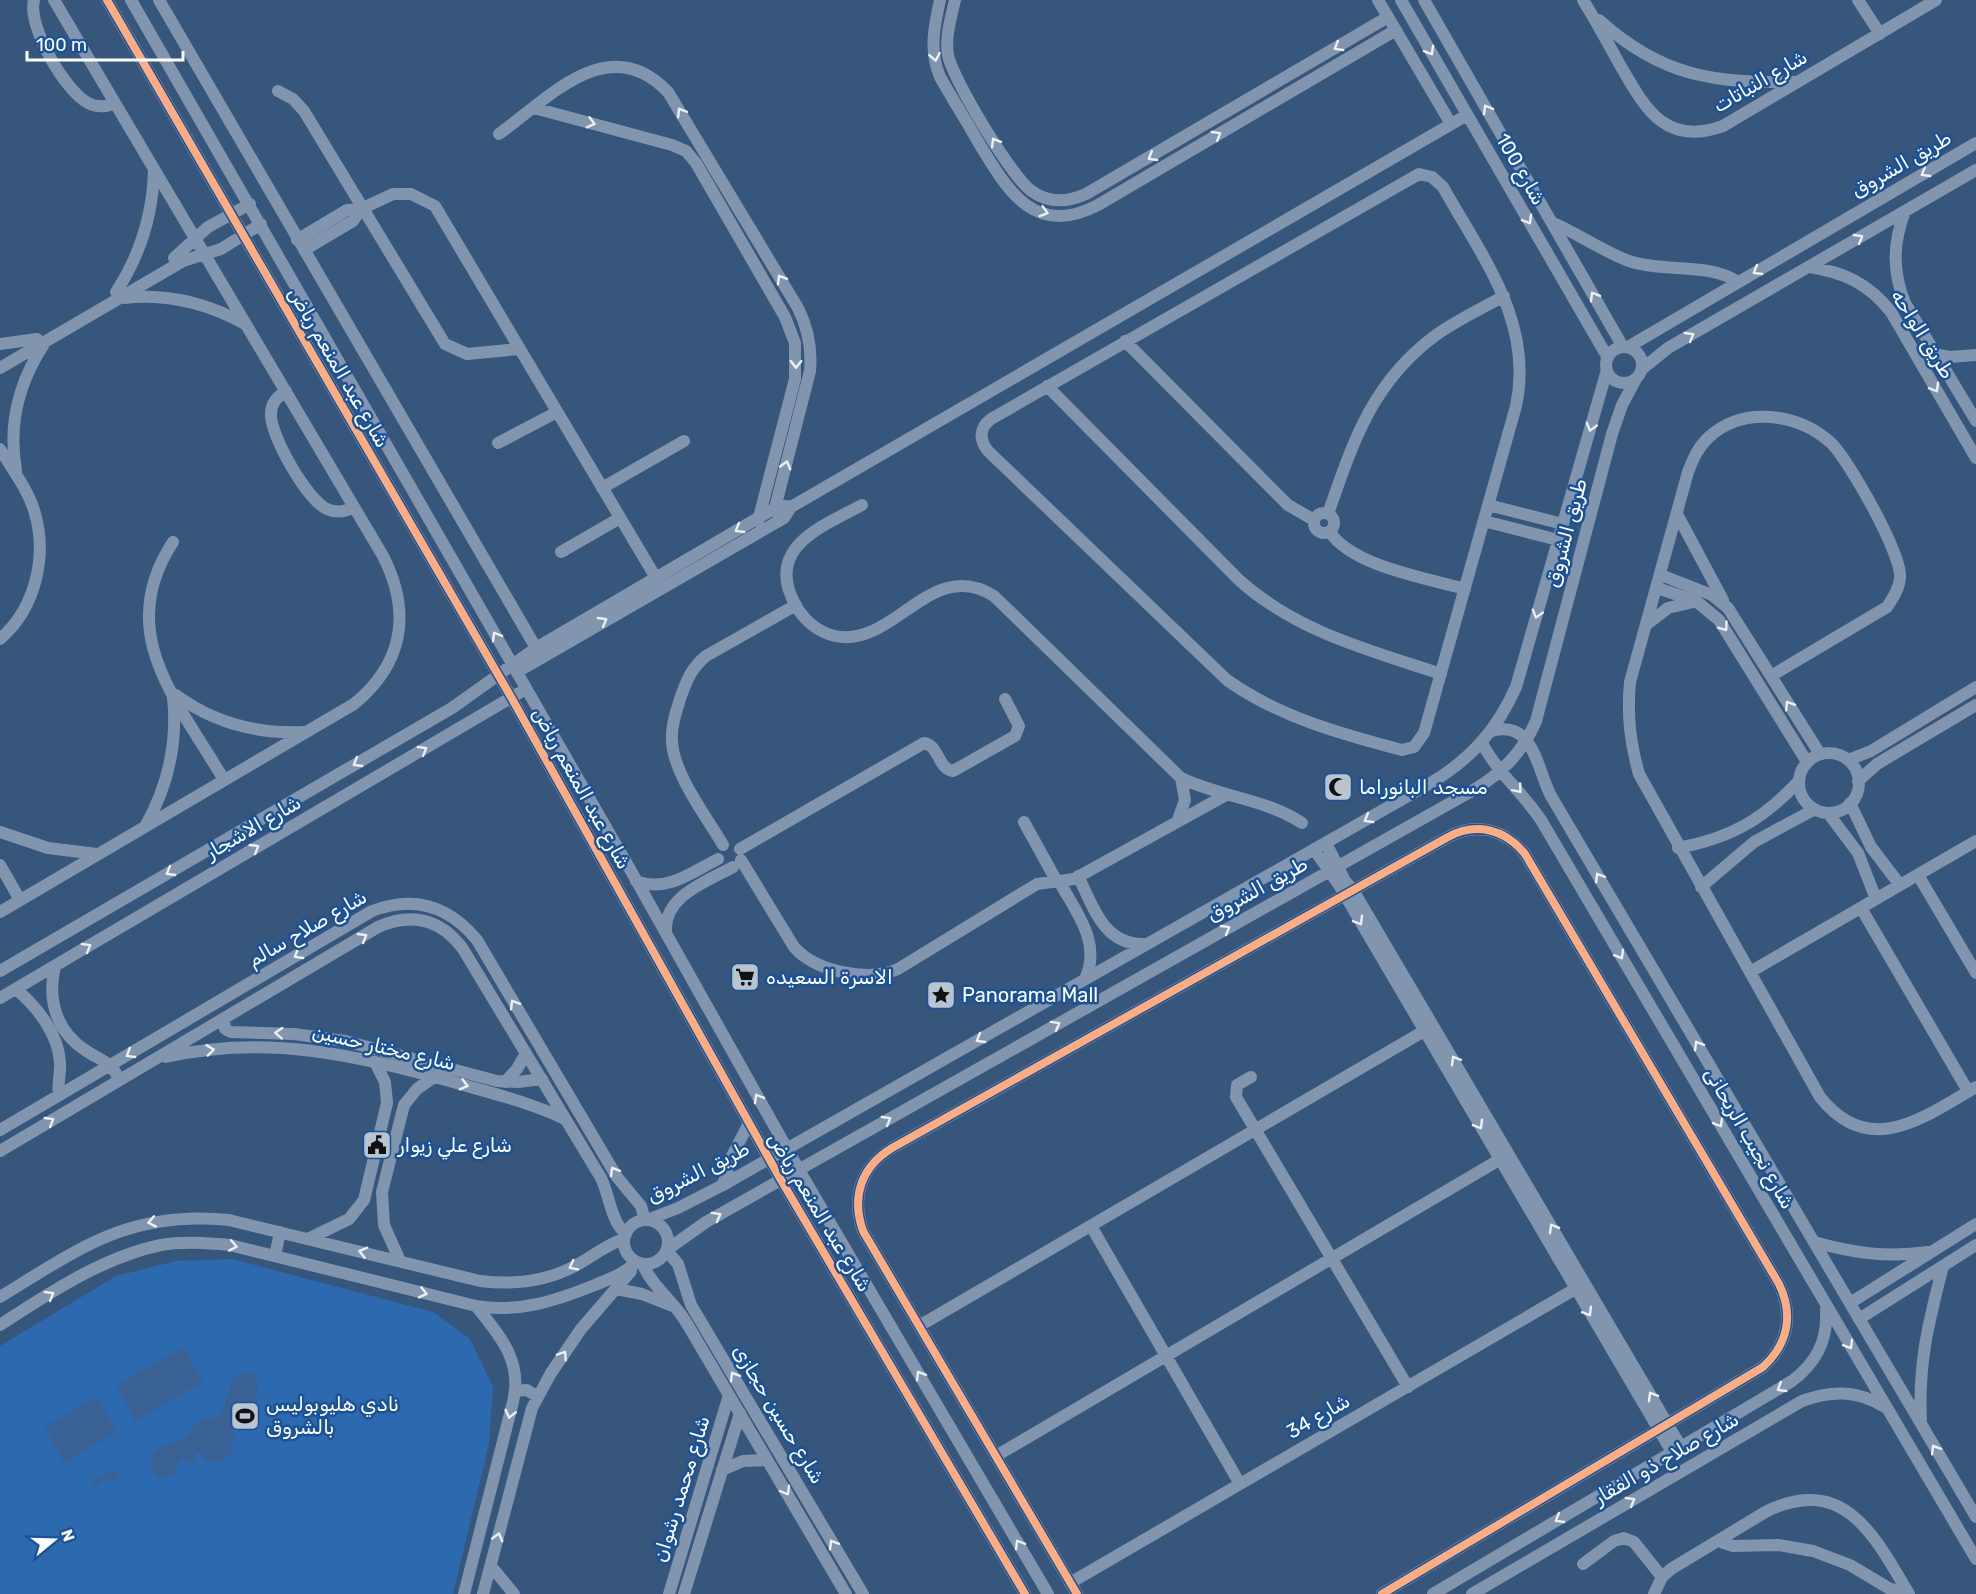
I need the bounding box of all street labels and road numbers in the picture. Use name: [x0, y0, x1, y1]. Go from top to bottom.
street label: شارع النباتات: [1709, 44, 1812, 119]
street label: طريق الشروق: [1847, 126, 1955, 202]
street label: شارع 100: [1489, 129, 1551, 210]
street label: شارع عبد المنعم رياض: [282, 282, 395, 453]
street label: طريق الواحه: [1886, 285, 1960, 383]
street label: طريق الشروق: [1540, 476, 1592, 590]
street label: شارع عبد المنعم رياض: [526, 703, 636, 874]
street label: شارع الاشجار: [200, 790, 306, 866]
street label: طريق الشروق: [1202, 851, 1312, 927]
street label: شارع صلاح سالم: [243, 884, 372, 974]
street label: شارع مختار حسين: [310, 1019, 458, 1077]
street label: شارع نجيب الريحانى: [1698, 1063, 1800, 1214]
street label: شارع عبد المنعم رياض: [761, 1128, 877, 1297]
street label: طريق الشروق: [643, 1136, 753, 1208]
street label: شارع حسين حجازى: [726, 1340, 830, 1489]
street label: شارع 34: [1282, 1388, 1355, 1445]
street label: شارع صلاح ذو الفقار: [1588, 1407, 1744, 1512]
street label: شارع محمد رشوان: [647, 1413, 717, 1566]

